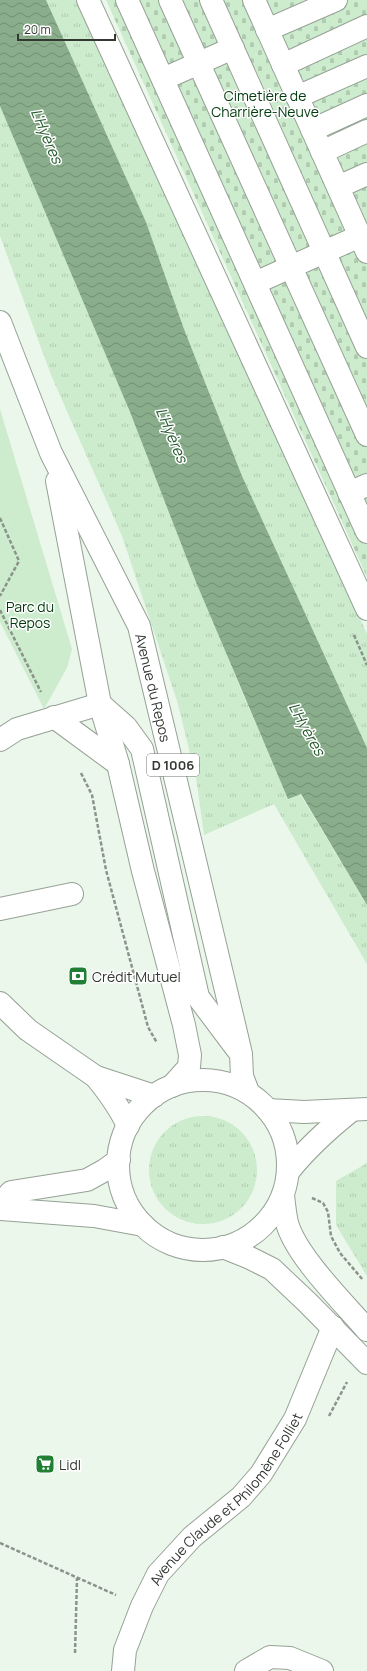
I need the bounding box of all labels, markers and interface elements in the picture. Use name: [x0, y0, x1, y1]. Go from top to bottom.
scale bar: [18, 16, 115, 42]
text: 20 m: [24, 21, 51, 38]
park label: Cimetière de Charrière-Neuve: [211, 86, 319, 121]
water label: L'Hyères: [26, 105, 68, 168]
water label: L'Hyères: [151, 404, 193, 467]
park label: Parc du Repos: [6, 597, 54, 632]
street label: Avenue du Repos: [132, 631, 176, 744]
water label: L'Hyères: [284, 699, 331, 760]
road number: D 1006: [147, 754, 199, 776]
bank icon: Crédit Mutuel: [67, 965, 89, 987]
place label: Crédit Mutuel: [92, 967, 181, 986]
street label: Avenue Claude et Philomène Folliet: [145, 1409, 306, 1588]
supermarket icon: Lidl: [34, 1453, 56, 1475]
place label: Lidl: [59, 1455, 81, 1474]

